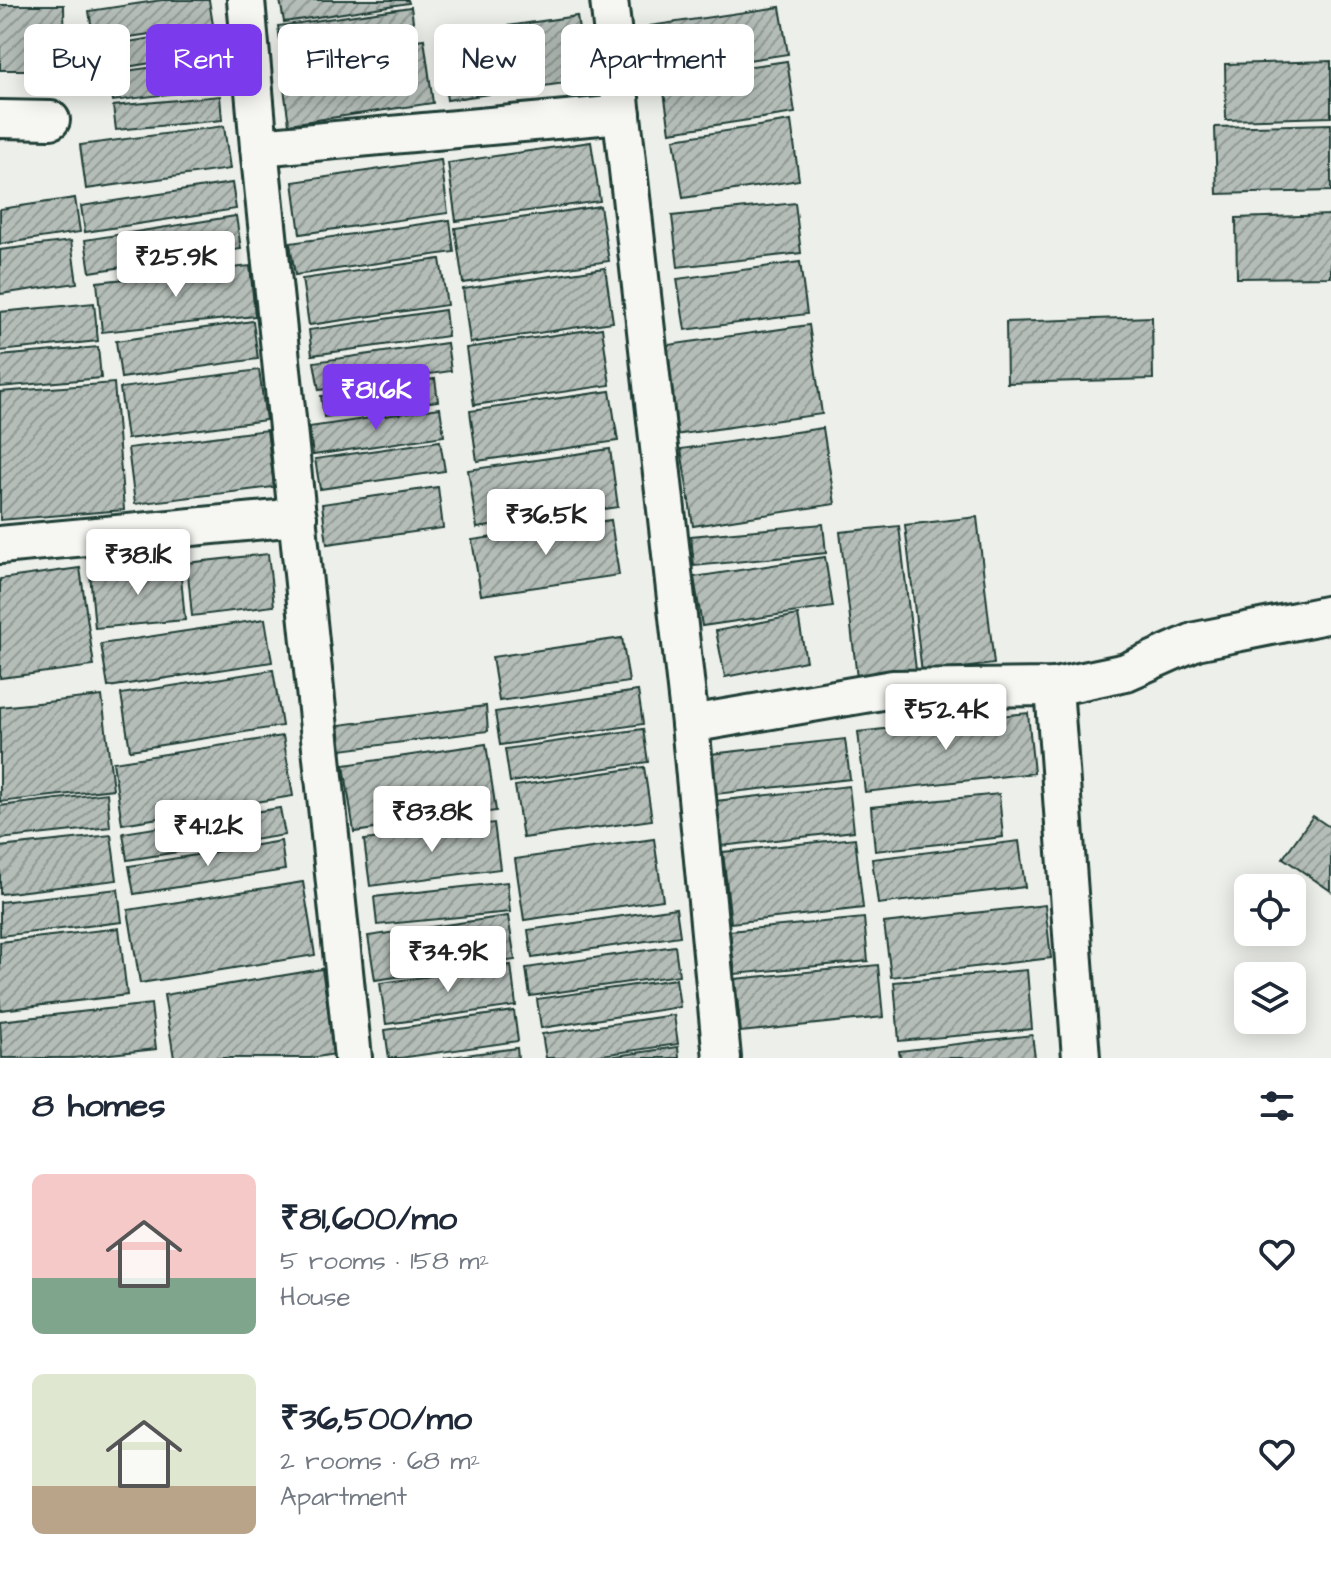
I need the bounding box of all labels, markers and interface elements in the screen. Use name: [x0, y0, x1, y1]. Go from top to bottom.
chip: Buy: [24, 24, 130, 96]
chip: Rent: [146, 24, 262, 96]
chip: Filters: [278, 24, 418, 96]
chip: New: [434, 24, 545, 96]
chip: Apartment: [561, 24, 754, 96]
pin: ₹25.9K: [111, 231, 241, 299]
text: ₹25.9K: [135, 239, 217, 275]
pin: ₹81.6K: [311, 364, 441, 432]
text: ₹81.6K: [341, 372, 411, 408]
pin: ₹36.5K: [481, 489, 611, 557]
text: ₹36.5K: [505, 497, 587, 533]
pin: ₹38.1K: [73, 529, 203, 597]
text: ₹38.1K: [104, 537, 172, 573]
pin: ₹52.4K: [881, 684, 1011, 752]
text: ₹52.4K: [903, 692, 989, 728]
pin: ₹83.8K: [367, 786, 497, 854]
text: ₹83.8K: [391, 794, 473, 830]
pin: ₹41.2K: [143, 800, 273, 868]
text: ₹41.2K: [173, 808, 243, 844]
map controls: [1234, 874, 1306, 1034]
button: locate: [1234, 874, 1306, 946]
pin: ₹34.9K: [383, 926, 513, 994]
text: ₹34.9K: [408, 934, 488, 970]
button: layers: [1234, 962, 1306, 1034]
text: 8 homes: [32, 1082, 166, 1130]
icon: filters: [1255, 1084, 1299, 1128]
text: ₹81,600/mo: [280, 1195, 457, 1243]
icon: home: [96, 1206, 192, 1302]
icon: heart: [1255, 1232, 1299, 1276]
text: 5 rooms · 158 m²: [280, 1243, 489, 1279]
text: House: [280, 1279, 351, 1315]
text: ₹36,500/mo: [280, 1395, 472, 1443]
icon: home: [96, 1406, 192, 1502]
icon: heart: [1255, 1432, 1299, 1476]
text: 2 rooms · 68 m²: [280, 1443, 480, 1479]
text: Apartment: [280, 1479, 407, 1515]

